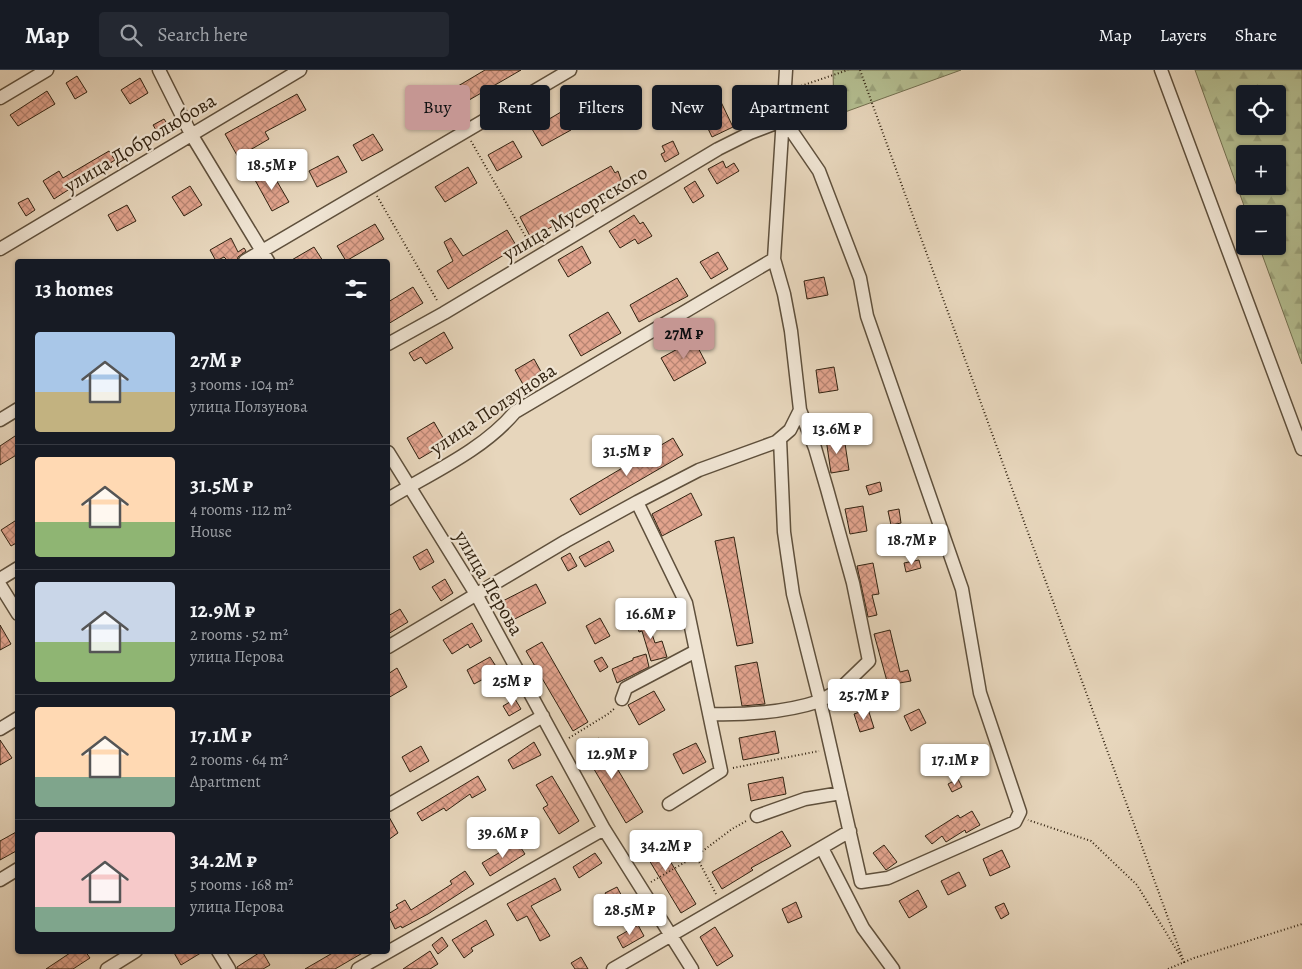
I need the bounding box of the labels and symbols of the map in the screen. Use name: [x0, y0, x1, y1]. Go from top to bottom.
street label: улица Добролюбова: [58, 86, 222, 200]
pin: 18.5M ₽: [226, 148, 318, 191]
street label: улица Мусоргского: [497, 159, 653, 268]
pin: 27M ₽: [649, 318, 719, 360]
street label: улица Ползунова: [424, 356, 562, 462]
pin: 13.6M ₽: [791, 412, 883, 455]
pin: 31.5M ₽: [581, 434, 673, 477]
pin: 18.7M ₽: [866, 524, 958, 566]
street label: улица Перова: [447, 525, 530, 641]
pin: 16.6M ₽: [605, 598, 697, 640]
pin: 25M ₽: [477, 664, 547, 707]
pin: 25.7M ₽: [818, 678, 910, 721]
pin: 12.9M ₽: [566, 738, 658, 780]
pin: 17.1M ₽: [909, 744, 1001, 786]
pin: 39.6M ₽: [457, 816, 549, 859]
pin: 34.2M ₽: [620, 830, 712, 872]
pin: 28.5M ₽: [584, 894, 676, 936]

